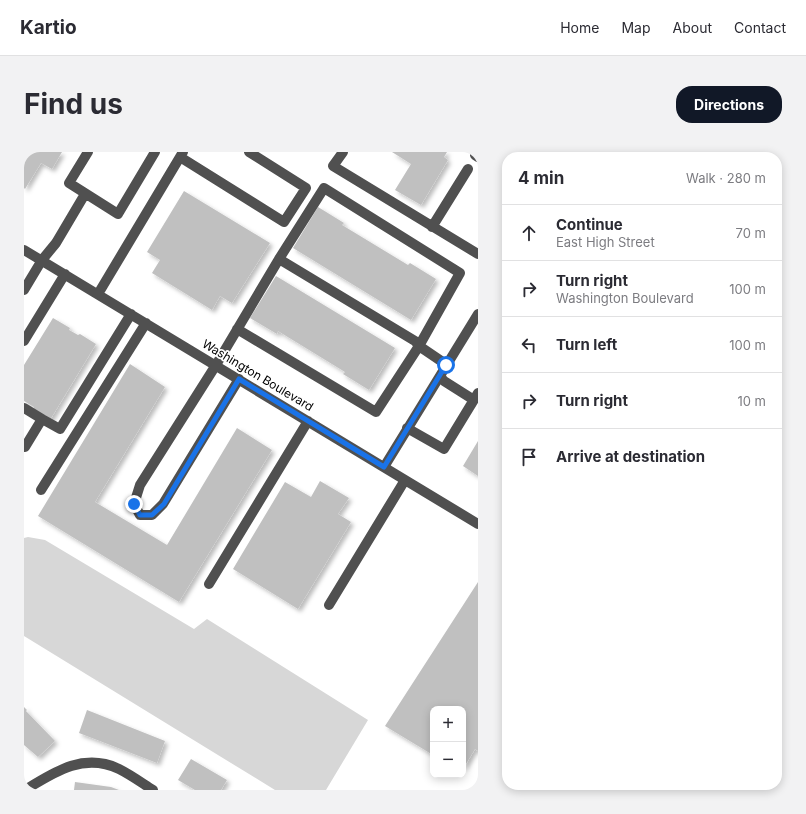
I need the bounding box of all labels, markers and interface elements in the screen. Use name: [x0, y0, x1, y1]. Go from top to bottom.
text: Kartio: [20, 16, 77, 39]
text: Home: [560, 19, 599, 36]
text: Map: [621, 19, 651, 36]
text: About: [673, 19, 712, 36]
text: Contact: [734, 19, 786, 36]
button: Directions: [676, 86, 782, 123]
text: Find us: [24, 87, 123, 121]
text: 4 min: [518, 168, 564, 188]
text: Walk · 280 m: [686, 170, 766, 186]
text: Continue: [556, 215, 623, 234]
icon: ahead: [518, 222, 540, 244]
text: 70 m: [736, 225, 766, 241]
text: East High Street: [556, 234, 655, 250]
text: Turn right: [556, 271, 628, 290]
icon: right: [518, 278, 540, 300]
text: 100 m: [729, 281, 766, 297]
text: Washington Boulevard: [556, 290, 694, 306]
icon: left: [518, 334, 540, 356]
text: Turn left: [556, 335, 617, 354]
street label: Washington Boulevard: [200, 336, 316, 414]
text: 100 m: [729, 337, 766, 353]
route start: [437, 356, 455, 374]
icon: right: [518, 390, 540, 412]
text: Turn right: [556, 391, 628, 410]
text: 10 m: [737, 393, 766, 409]
icon: arrive: [518, 446, 540, 468]
text: Arrive at destination: [556, 447, 705, 466]
route end: [125, 495, 143, 513]
map controls: [430, 706, 466, 778]
button: +: [430, 706, 466, 742]
button: −: [430, 742, 466, 778]

